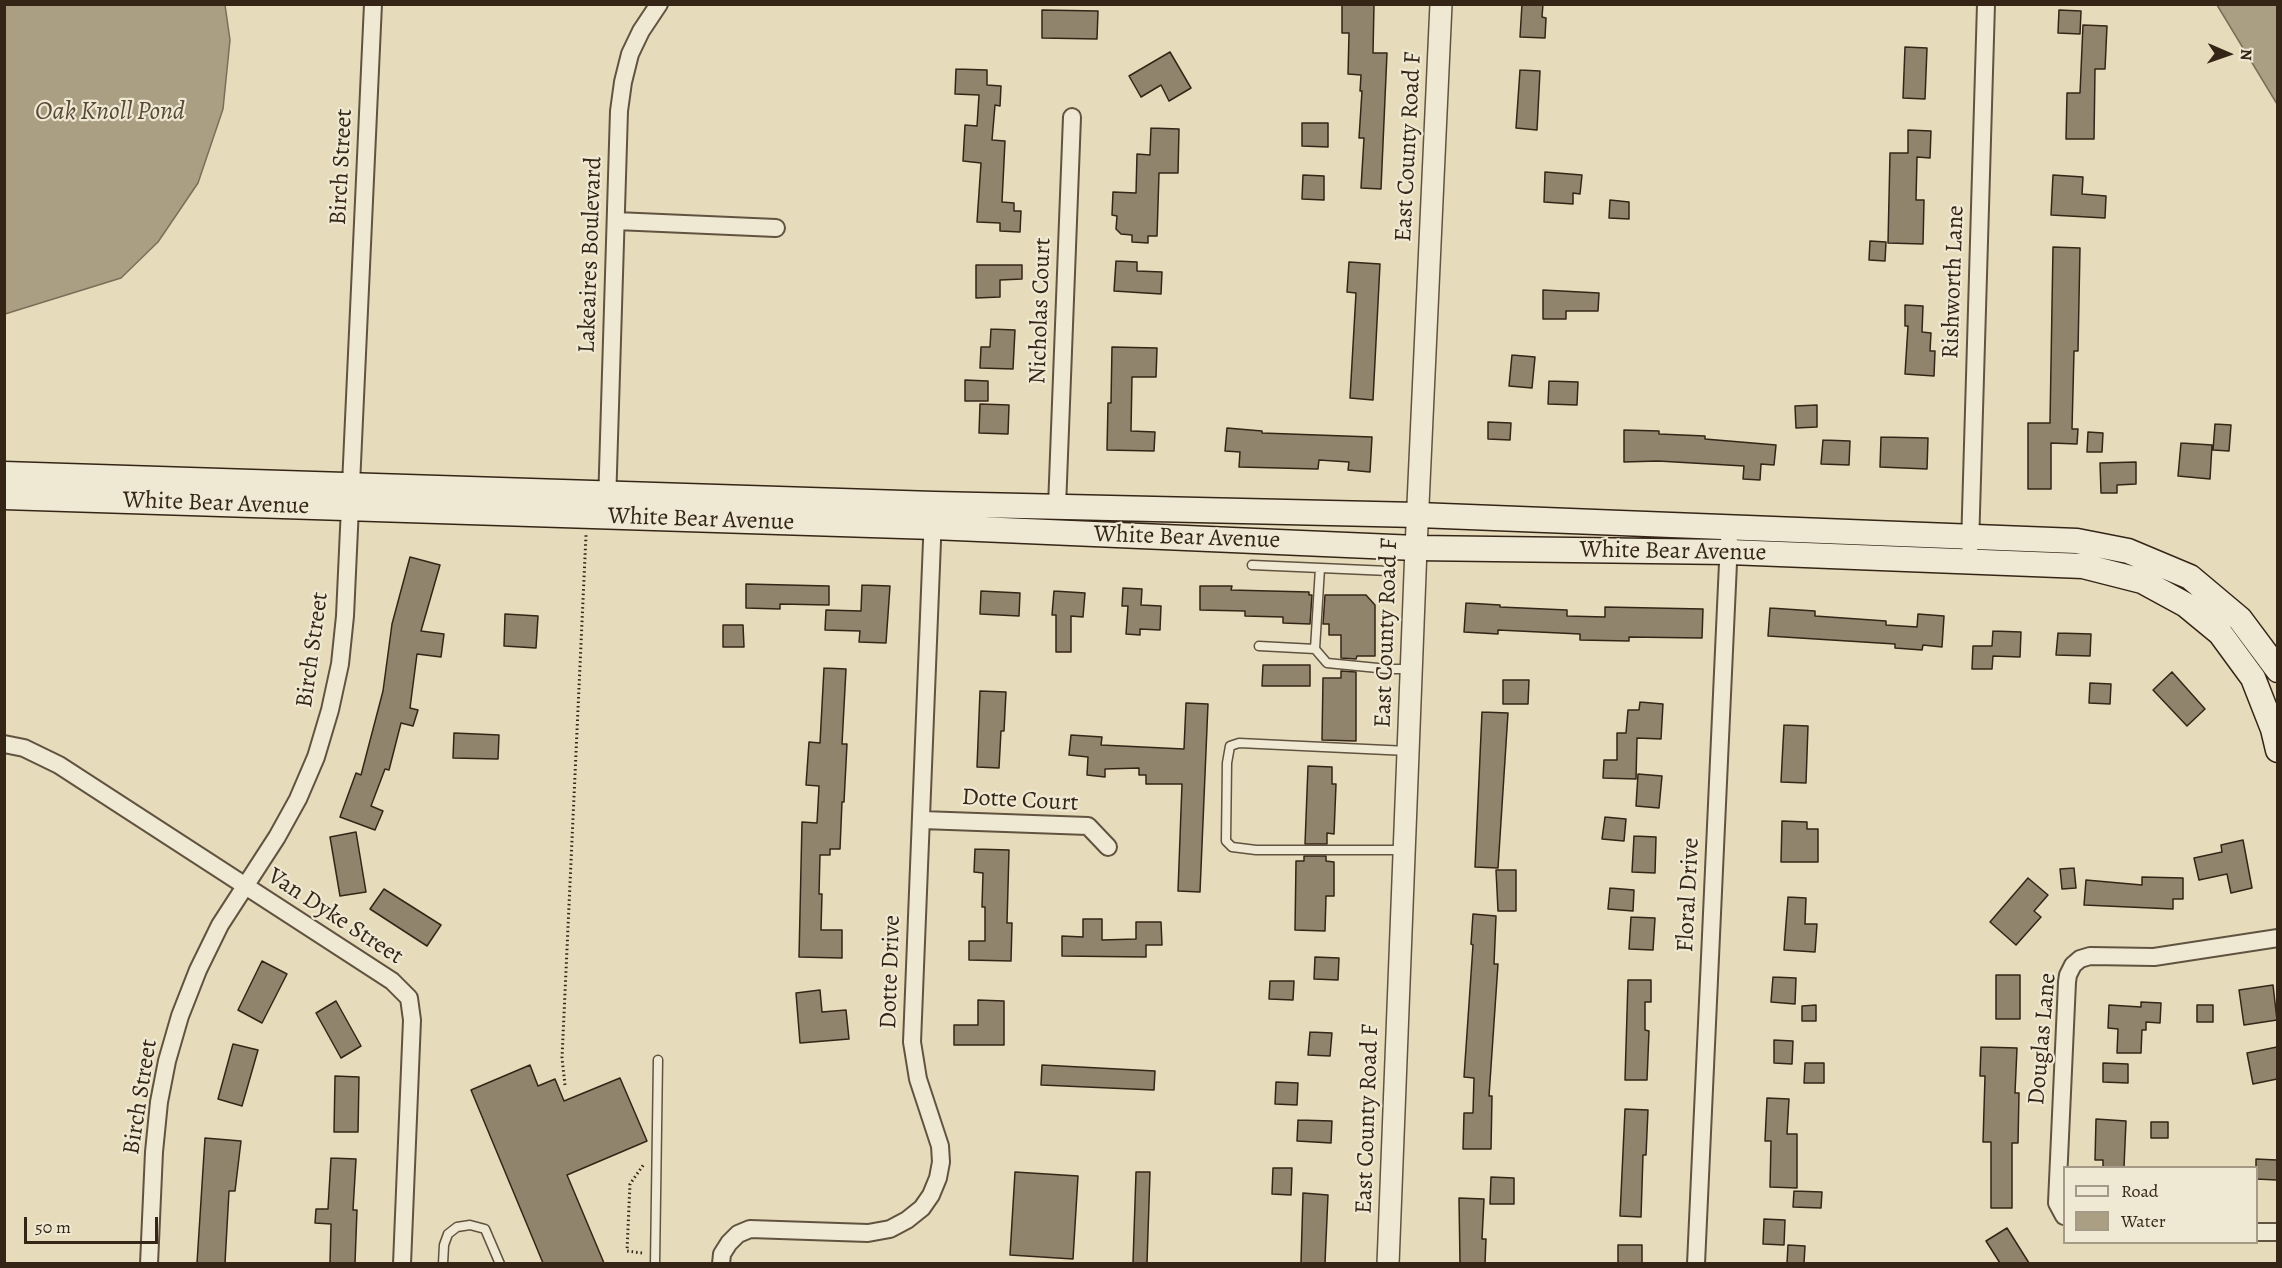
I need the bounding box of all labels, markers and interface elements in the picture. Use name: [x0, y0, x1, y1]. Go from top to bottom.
north arrow: [2198, 24, 2258, 84]
text: N: [2235, 48, 2257, 61]
street label: East County Road F: [1390, 51, 1428, 243]
water label: Oak Knoll Pond: [35, 97, 185, 129]
street label: Birch Street: [325, 108, 359, 226]
street label: Lakeaires Boulevard: [573, 156, 609, 354]
street label: Rishworth Lane: [1937, 205, 1971, 359]
street label: Nicholas Court: [1024, 237, 1058, 385]
street label: White Bear Avenue: [122, 486, 310, 522]
street label: White Bear Avenue: [607, 502, 795, 538]
street label: White Bear Avenue: [1093, 520, 1281, 556]
street label: White Bear Avenue: [1579, 536, 1767, 568]
street label: East County Road F: [1369, 537, 1405, 729]
street label: Birch Street: [291, 590, 335, 710]
street label: Dotte Court: [961, 784, 1079, 818]
street label: Floral Drive: [1672, 837, 1706, 953]
street label: Van Dyke Street: [262, 863, 408, 971]
street label: Dotte Drive: [875, 915, 907, 1029]
street label: Douglas Lane: [2023, 972, 2063, 1106]
street label: East County Road F: [1350, 1023, 1386, 1215]
street label: Birch Street: [118, 1037, 164, 1157]
legend: [2063, 1166, 2258, 1244]
text: Road: [2121, 1179, 2158, 1203]
scale bar: [27, 1205, 160, 1243]
text: Water: [2121, 1209, 2166, 1233]
text: 50 m: [35, 1215, 71, 1239]

